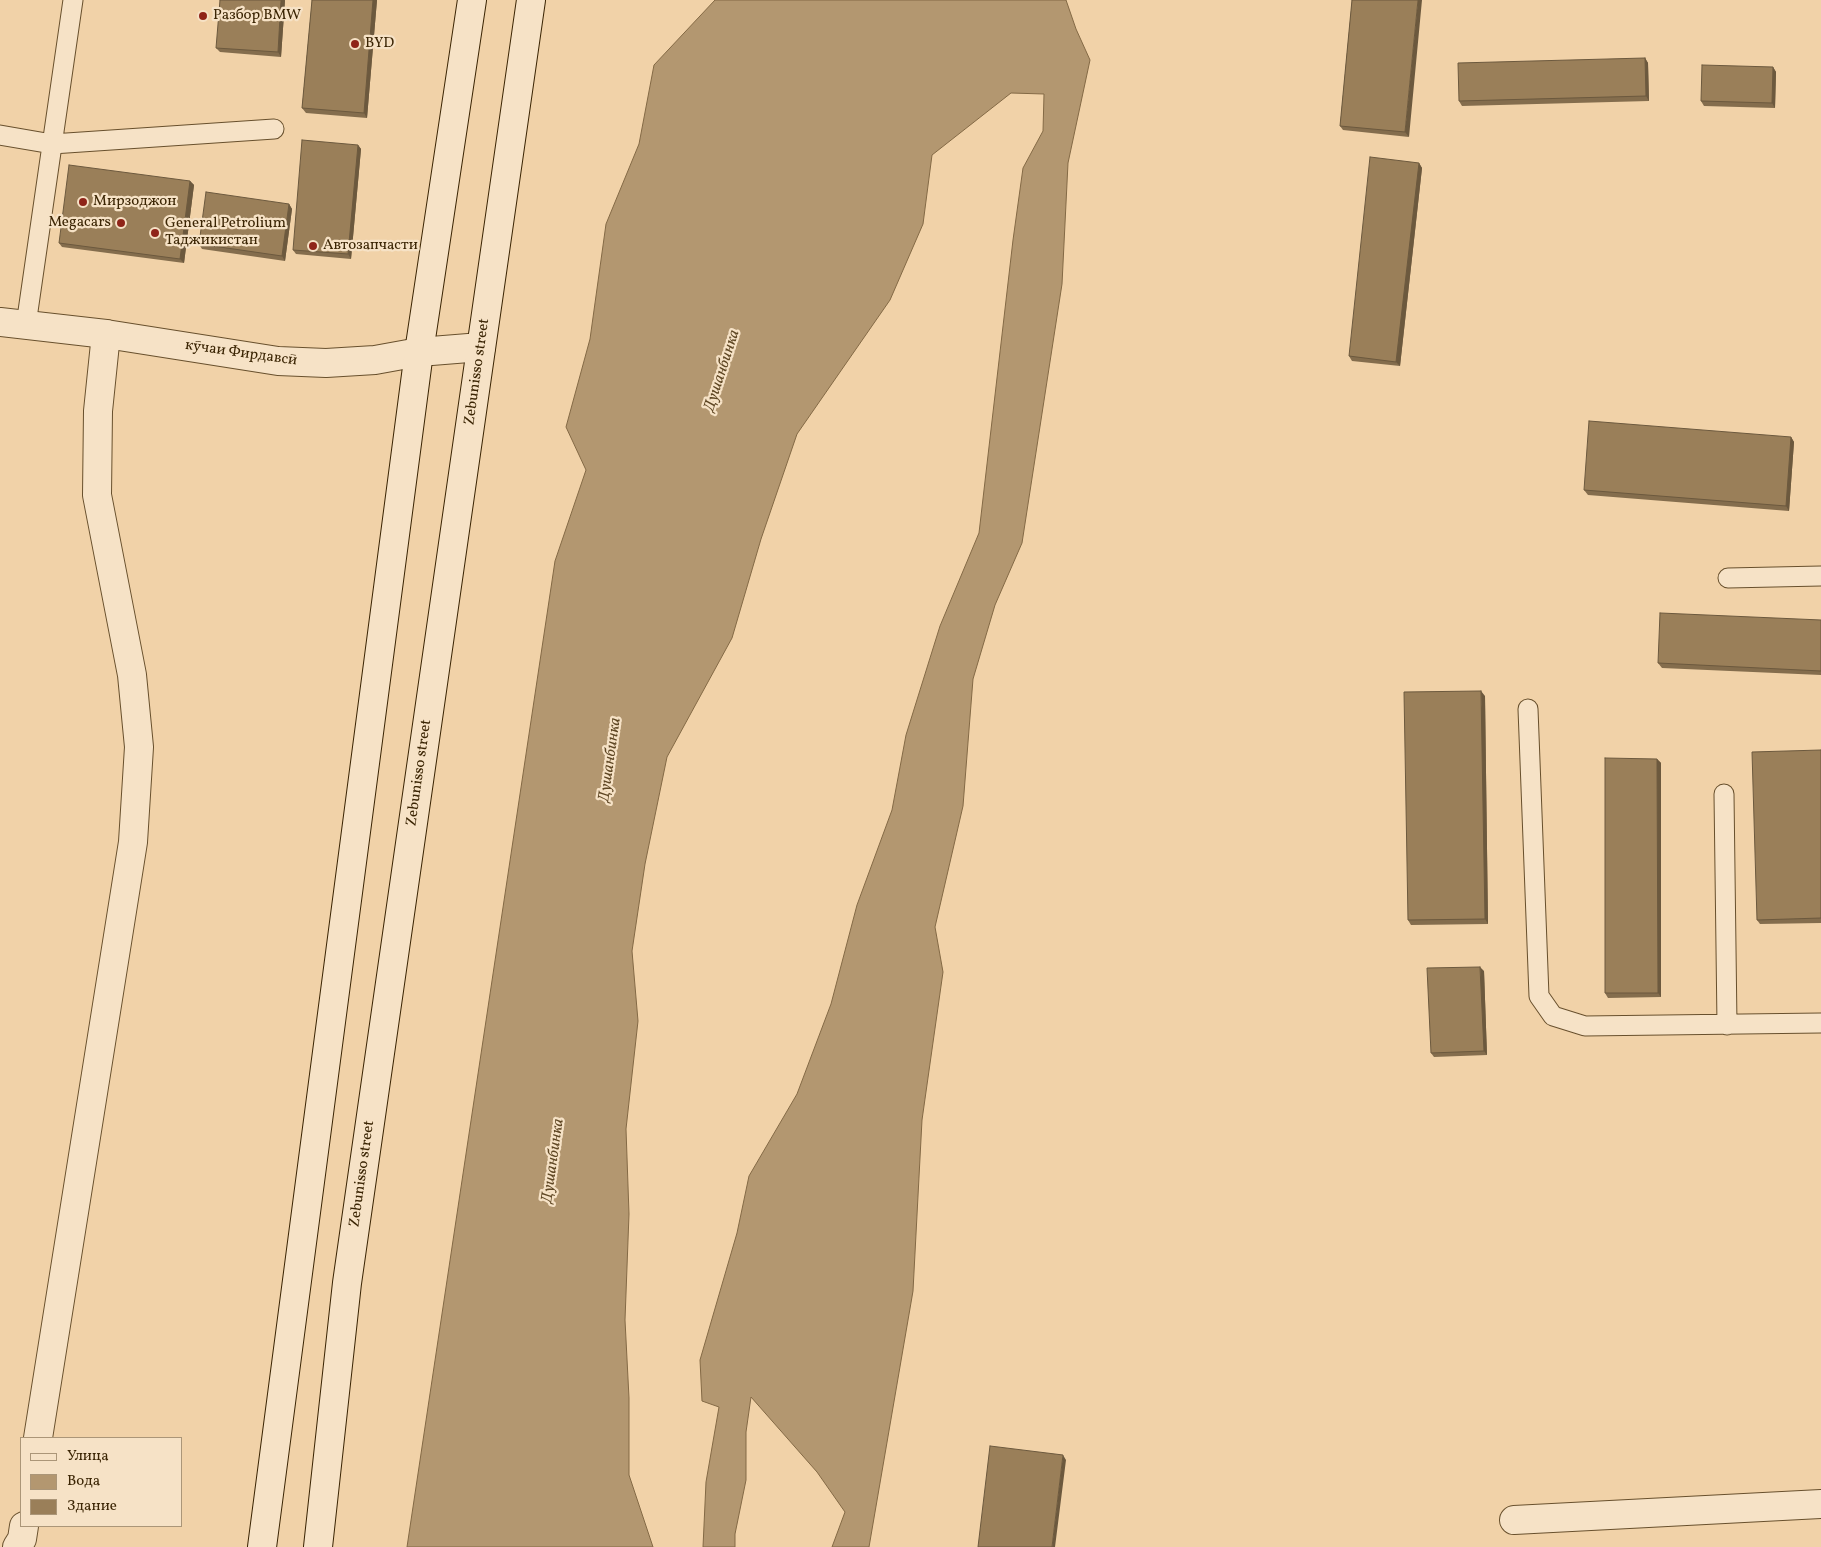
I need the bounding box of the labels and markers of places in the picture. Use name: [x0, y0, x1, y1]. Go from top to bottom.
place label: Разбор BMW: [213, 7, 301, 25]
marker: Разбор BMW: [197, 10, 209, 22]
place label: BYD: [365, 35, 394, 53]
marker: BYD: [349, 38, 361, 50]
place label: Мирзоджон: [93, 193, 176, 211]
marker: Мирзоджон: [77, 196, 89, 208]
place label: Megacars: [48, 214, 111, 232]
place label: General Petrolium Таджикистан: [165, 215, 286, 250]
marker: Megacars: [115, 217, 127, 229]
marker: General Petrolium Таджикистан: [149, 227, 161, 239]
place label: Автозапчасти: [323, 237, 418, 255]
marker: Автозапчасти: [307, 240, 319, 252]

